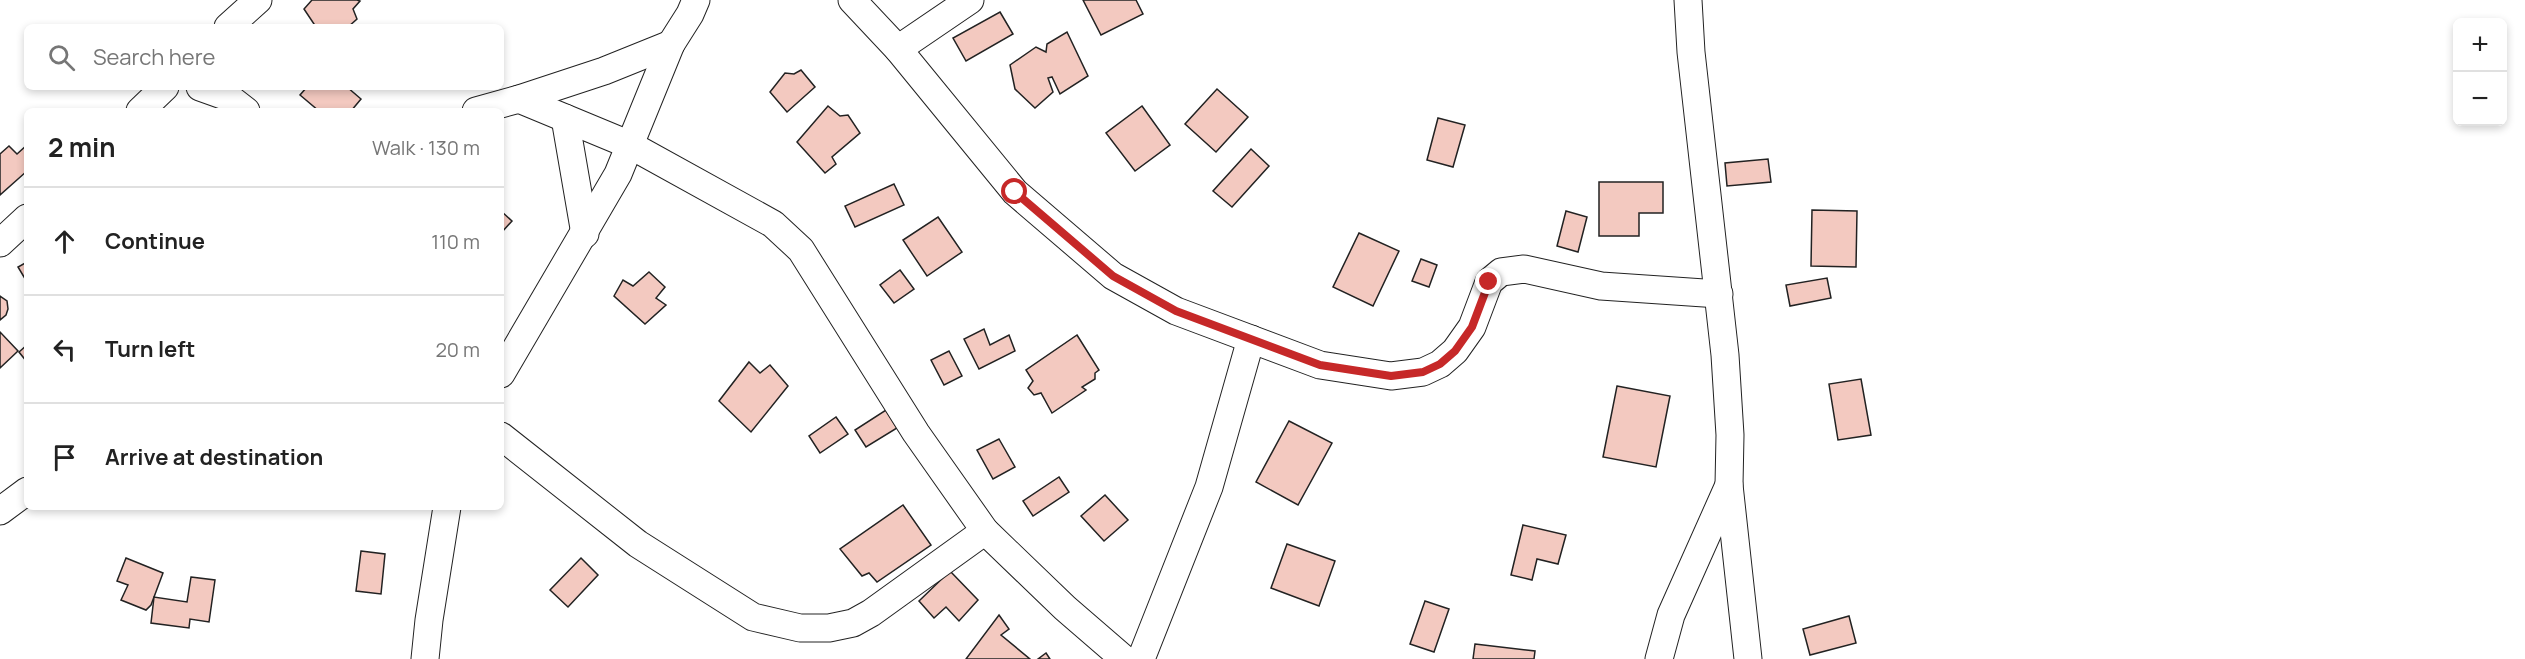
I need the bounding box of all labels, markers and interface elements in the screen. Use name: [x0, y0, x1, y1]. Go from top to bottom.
map controls: [2453, 18, 2507, 126]
button: +: [2453, 18, 2507, 72]
search box: [24, 24, 504, 90]
icon: search: [45, 41, 78, 74]
text: Search here: [93, 42, 215, 72]
button: −: [2453, 72, 2507, 126]
text: 2 min: [48, 129, 116, 165]
text: Walk · 130 m: [372, 134, 480, 161]
route start: [1001, 178, 1027, 204]
icon: ahead: [48, 225, 81, 258]
text: Continue: [105, 226, 205, 256]
text: 110 m: [431, 228, 480, 255]
route end: [1475, 268, 1501, 294]
icon: left: [48, 333, 81, 366]
text: Turn left: [105, 334, 195, 364]
text: 20 m: [435, 336, 480, 363]
icon: arrive: [48, 441, 81, 474]
text: Arrive at destination: [105, 442, 323, 472]

